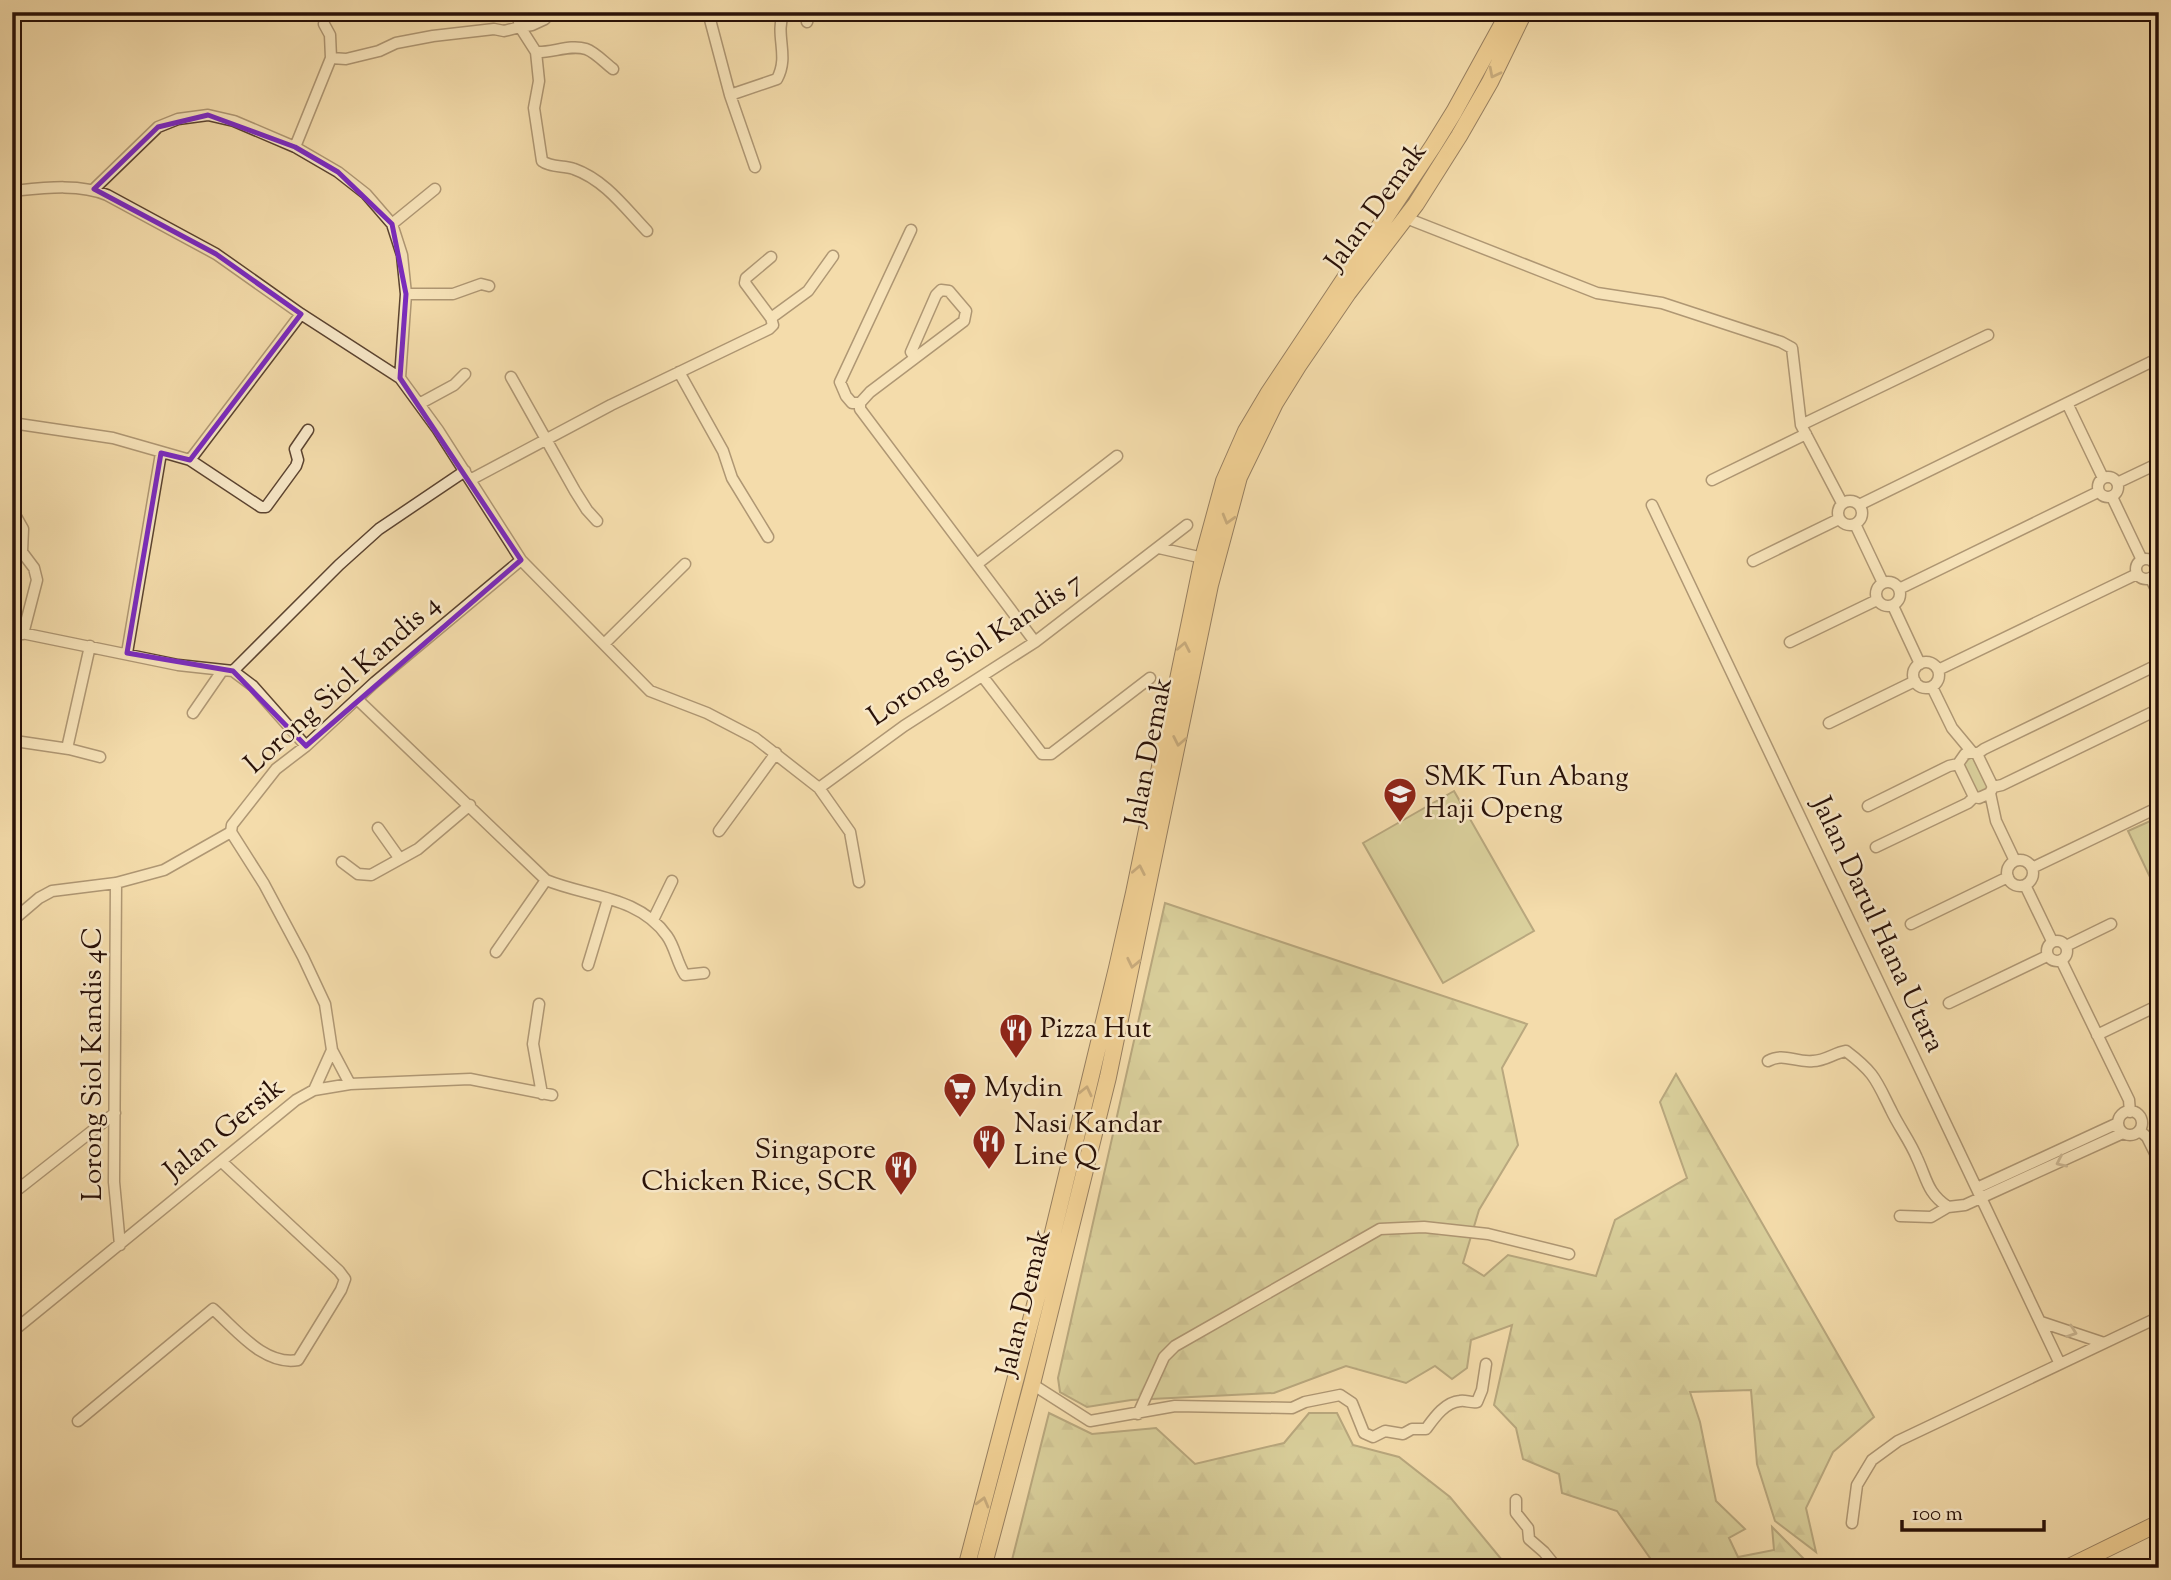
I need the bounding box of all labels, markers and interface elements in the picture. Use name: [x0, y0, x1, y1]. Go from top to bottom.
one-way arrow: [1488, 66, 1502, 78]
street label: Jalan Demak: [1315, 134, 1438, 281]
one-way arrow: [1221, 512, 1236, 524]
street label: Lorong Siol Kandis 7: [861, 563, 1091, 737]
street label: Lorong Siol Kandis 4: [236, 586, 450, 784]
one-way arrow: [1175, 641, 1190, 653]
street label: Jalan Demak: [1116, 674, 1184, 832]
one-way arrow: [1173, 735, 1188, 747]
place label: SMK Tun Abang Haji Openg: [1424, 758, 1629, 830]
school or university icon: SMK Tun Abang Haji Openg: [1381, 775, 1419, 824]
street label: Jalan Darul Hana Utara: [1799, 789, 1954, 1060]
one-way arrow: [1131, 864, 1146, 876]
street label: Lorong Siol Kandis 4C: [74, 927, 114, 1201]
one-way arrow: [1127, 957, 1141, 969]
place label: Pizza Hut: [1040, 1010, 1152, 1050]
restaurant icon: Pizza Hut: [997, 1011, 1035, 1060]
street label: Jalan Gersik: [155, 1069, 294, 1192]
place label: Mydin: [984, 1069, 1063, 1109]
supermarket icon: Mydin: [941, 1070, 979, 1119]
one-way arrow: [1078, 1085, 1092, 1097]
place label: Nasi Kandar Line Q: [1014, 1105, 1163, 1177]
restaurant icon: Nasi Kandar Line Q: [970, 1122, 1008, 1171]
place label: Singapore Chicken Rice, SCR: [641, 1131, 876, 1203]
restaurant icon: Singapore Chicken Rice, SCR: [882, 1148, 920, 1197]
one-way arrow: [2056, 1153, 2069, 1167]
street label: Jalan Demak: [987, 1225, 1063, 1383]
one-way arrow: [2066, 1324, 2078, 1338]
scale bar: [1902, 1489, 2043, 1533]
one-way arrow: [975, 1496, 990, 1508]
text: 100 m: [1912, 1500, 1963, 1530]

